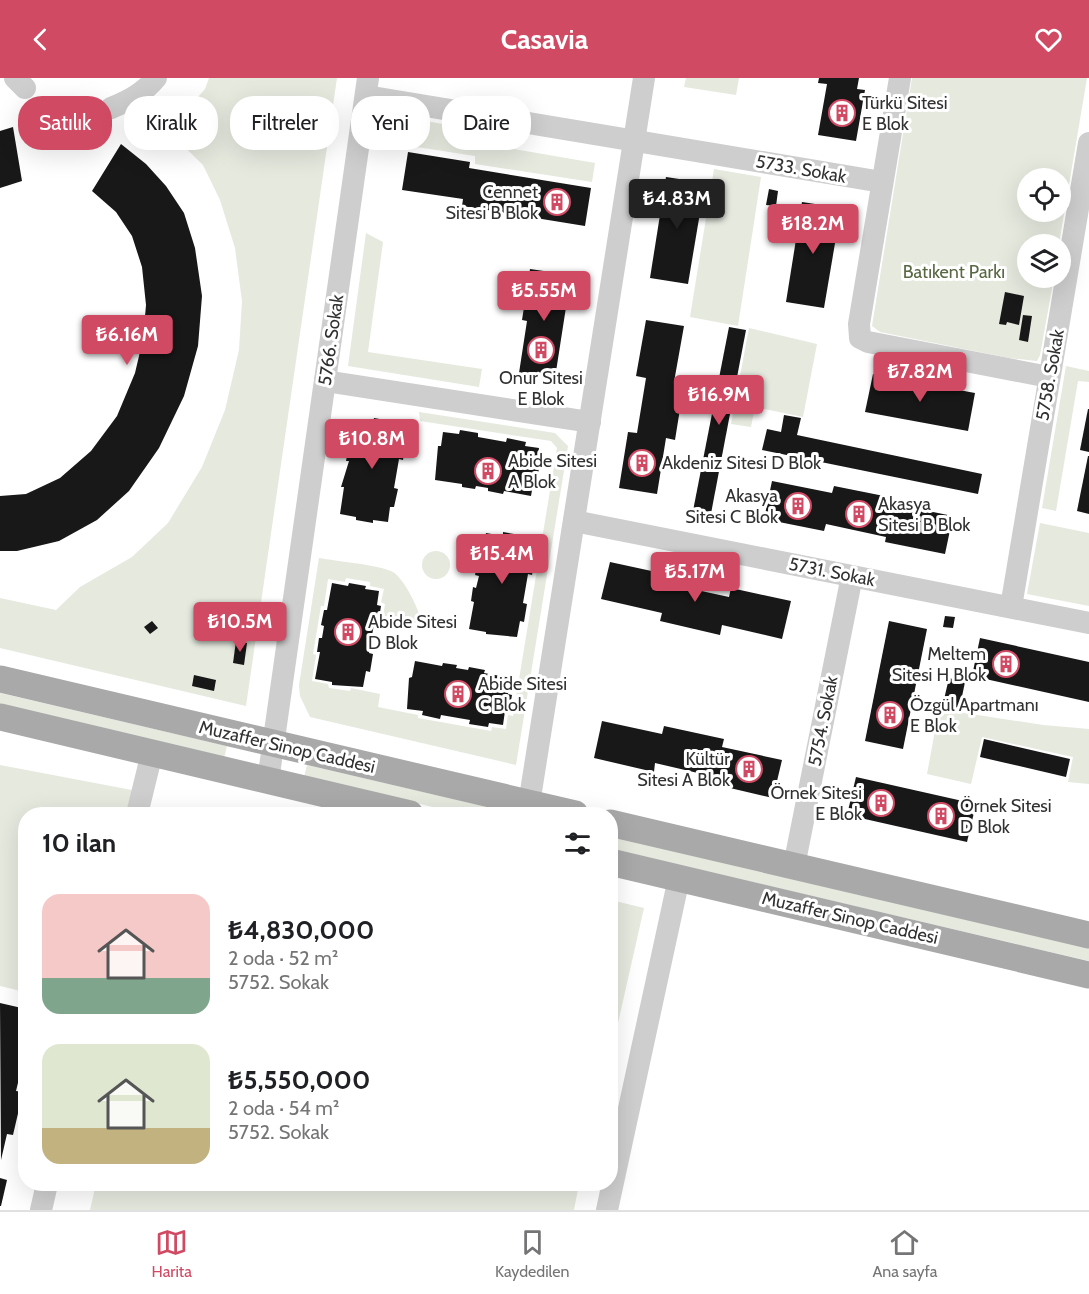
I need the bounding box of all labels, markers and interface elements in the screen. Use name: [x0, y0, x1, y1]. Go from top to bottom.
icon: back: [24, 23, 57, 56]
text: Casavia: [501, 23, 588, 56]
icon: heart: [1032, 23, 1065, 56]
place label: Türkü Sitesi E Blok: [862, 92, 948, 135]
chip: Satılık: [18, 96, 112, 150]
chip: Kiralık: [124, 96, 218, 150]
chip: Filtreler: [230, 96, 339, 150]
chip: Yeni: [351, 96, 430, 150]
chip: Daire: [442, 96, 531, 150]
building icon: Türkü Sitesi E Blok: [827, 98, 857, 128]
street label: 5733. Sokak: [754, 150, 849, 188]
map controls: [1017, 168, 1071, 288]
button: locate: [1017, 168, 1071, 222]
pin: ₺4.83M: [628, 179, 726, 230]
place label: Cennet Sitesi B Blok: [446, 181, 539, 224]
text: ₺4.83M: [643, 186, 711, 210]
building icon: Cennet Sitesi B Blok: [542, 187, 572, 217]
pin: ₺18.2M: [764, 204, 862, 255]
text: ₺18.2M: [781, 211, 845, 235]
button: layers: [1017, 234, 1071, 288]
park label: Batıkent Parkı: [903, 261, 1005, 283]
pin: ₺5.55M: [495, 271, 593, 322]
text: ₺5.55M: [511, 278, 577, 302]
street label: 5766. Sokak: [314, 292, 348, 387]
pin: ₺6.16M: [78, 315, 176, 366]
text: ₺6.16M: [96, 322, 158, 346]
street label: 5758. Sokak: [1031, 327, 1069, 422]
building icon: Onur Sitesi E Blok: [526, 335, 556, 365]
pin: ₺7.82M: [871, 352, 969, 403]
text: ₺7.82M: [887, 359, 953, 383]
place label: Onur Sitesi E Blok: [499, 367, 583, 410]
pin: ₺16.9M: [670, 375, 768, 426]
text: ₺16.9M: [688, 382, 750, 406]
pin: ₺10.8M: [323, 419, 421, 470]
text: ₺10.8M: [339, 426, 405, 450]
building icon: Akdeniz Sitesi D Blok: [627, 448, 657, 478]
place label: Abide Sitesi A Blok: [508, 450, 597, 493]
place label: Akdeniz Sitesi D Blok: [662, 452, 822, 474]
building icon: Abide Sitesi A Blok: [473, 456, 503, 486]
place label: Akasya Sitesi C Blok: [685, 485, 779, 528]
building icon: Akasya Sitesi C Blok: [783, 491, 813, 521]
place label: Akasya Sitesi B Blok: [878, 493, 971, 536]
building icon: Akasya Sitesi B Blok: [844, 499, 874, 529]
pin: ₺15.4M: [453, 534, 551, 585]
text: ₺15.4M: [470, 541, 534, 565]
pin: ₺5.17M: [646, 552, 744, 603]
street label: 5731. Sokak: [787, 553, 878, 591]
text: ₺5.17M: [665, 559, 725, 583]
pin: ₺10.5M: [191, 602, 289, 653]
text: ₺10.5M: [207, 609, 273, 633]
place label: Abide Sitesi D Blok: [368, 611, 457, 654]
building icon: Abide Sitesi D Blok: [333, 617, 363, 647]
place label: Meltem Sitesi H Blok: [892, 643, 987, 686]
building icon: Meltem Sitesi H Blok: [991, 649, 1021, 679]
place label: Abide Sitesi C Blok: [478, 673, 567, 716]
street label: 5754. Sokak: [803, 673, 843, 768]
building icon: Abide Sitesi C Blok: [443, 679, 473, 709]
place label: Özgül Apartmanı E Blok: [910, 694, 1039, 737]
building icon: Özgül Apartmanı E Blok: [875, 700, 905, 730]
street label: Muzaffer Sinop Caddesi: [197, 716, 377, 778]
place label: Kültür Sitesi A Blok: [637, 748, 731, 791]
building icon: Kültür Sitesi A Blok: [734, 754, 764, 784]
place label: Örnek Sitesi E Blok: [770, 782, 863, 825]
building icon: Örnek Sitesi E Blok: [866, 788, 896, 818]
place label: Örnek Sitesi D Blok: [960, 795, 1052, 838]
building icon: Örnek Sitesi D Blok: [926, 801, 956, 831]
text: 10 ilan: [42, 827, 116, 859]
icon: filters: [561, 827, 594, 860]
street label: Muzaffer Sinop Caddesi: [760, 887, 940, 949]
text: ₺4,830,000: [228, 914, 374, 946]
icon: home: [90, 918, 162, 990]
text: 2 oda · 52 m²: [228, 946, 338, 970]
text: 5752. Sokak: [228, 970, 329, 994]
text: ₺5,550,000: [228, 1064, 370, 1096]
icon: home: [90, 1068, 162, 1140]
text: 2 oda · 54 m²: [228, 1096, 340, 1120]
text: 5752. Sokak: [228, 1120, 329, 1144]
tab: Harita: [152, 1226, 192, 1281]
tab: Kaydedilen: [495, 1226, 569, 1281]
tab: Ana sayfa: [872, 1226, 937, 1281]

